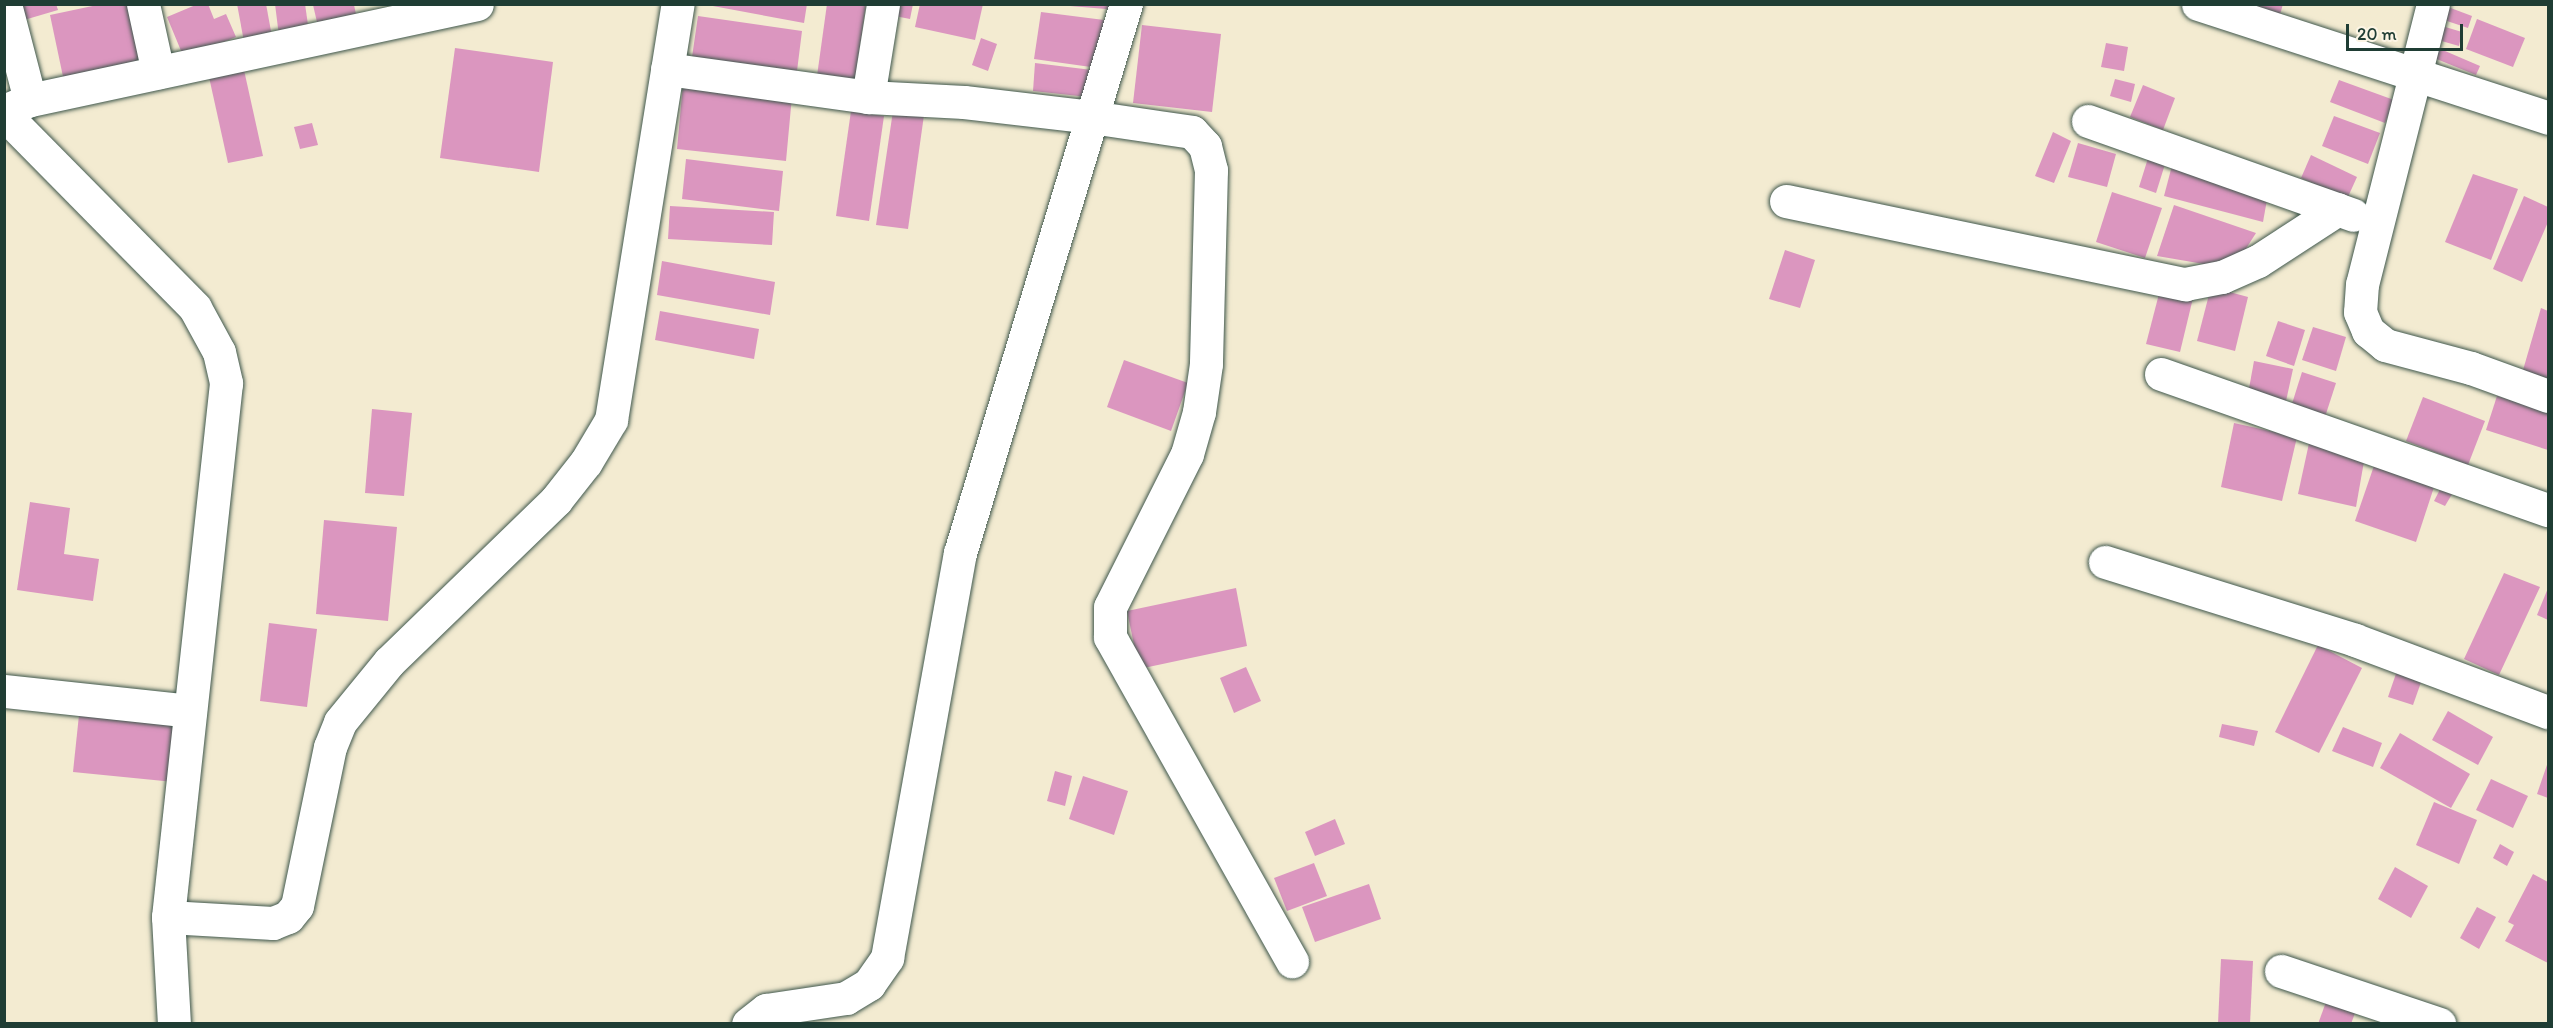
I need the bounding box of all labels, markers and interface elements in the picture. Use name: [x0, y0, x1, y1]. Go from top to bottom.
scale bar: [2349, 12, 2466, 50]
text: 20 m: [2357, 23, 2397, 45]

